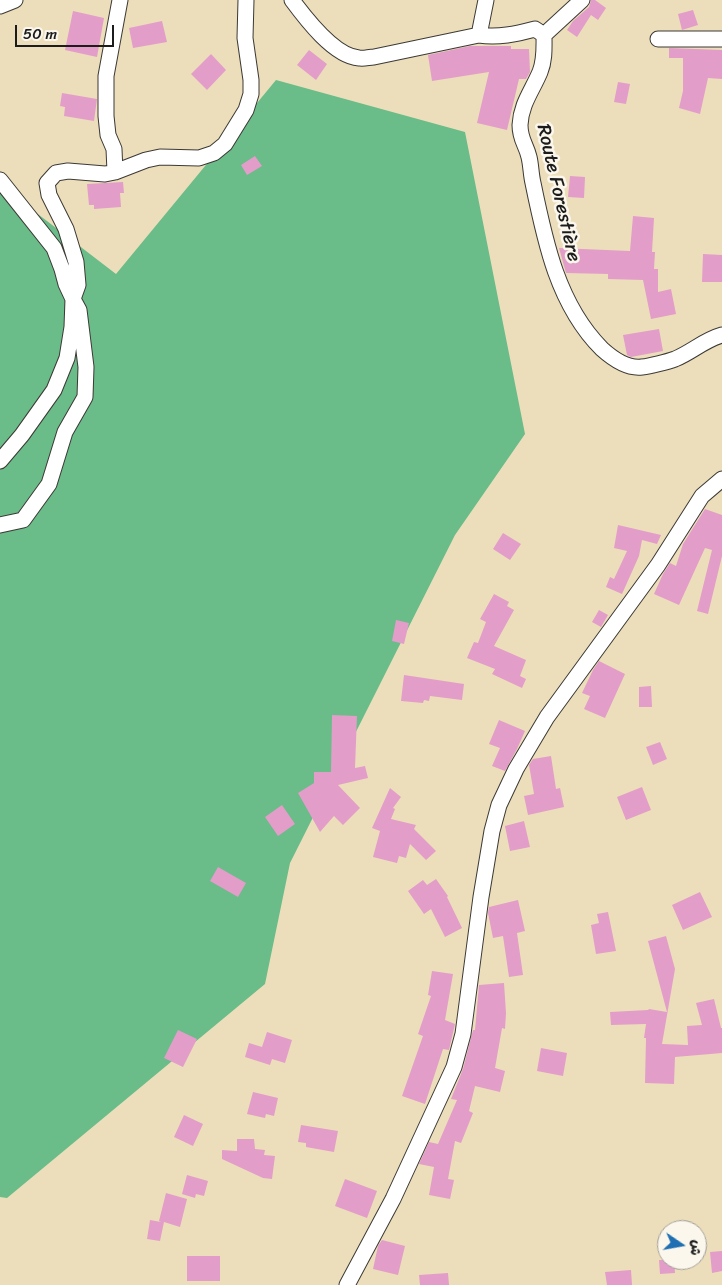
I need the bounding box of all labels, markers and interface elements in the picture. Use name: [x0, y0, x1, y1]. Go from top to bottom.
scale bar: [18, 15, 116, 47]
text: 50 m: [23, 21, 57, 47]
street label: Route Forestière: [531, 122, 585, 264]
north arrow: [657, 1220, 707, 1270]
text: ش: [682, 1238, 710, 1258]

